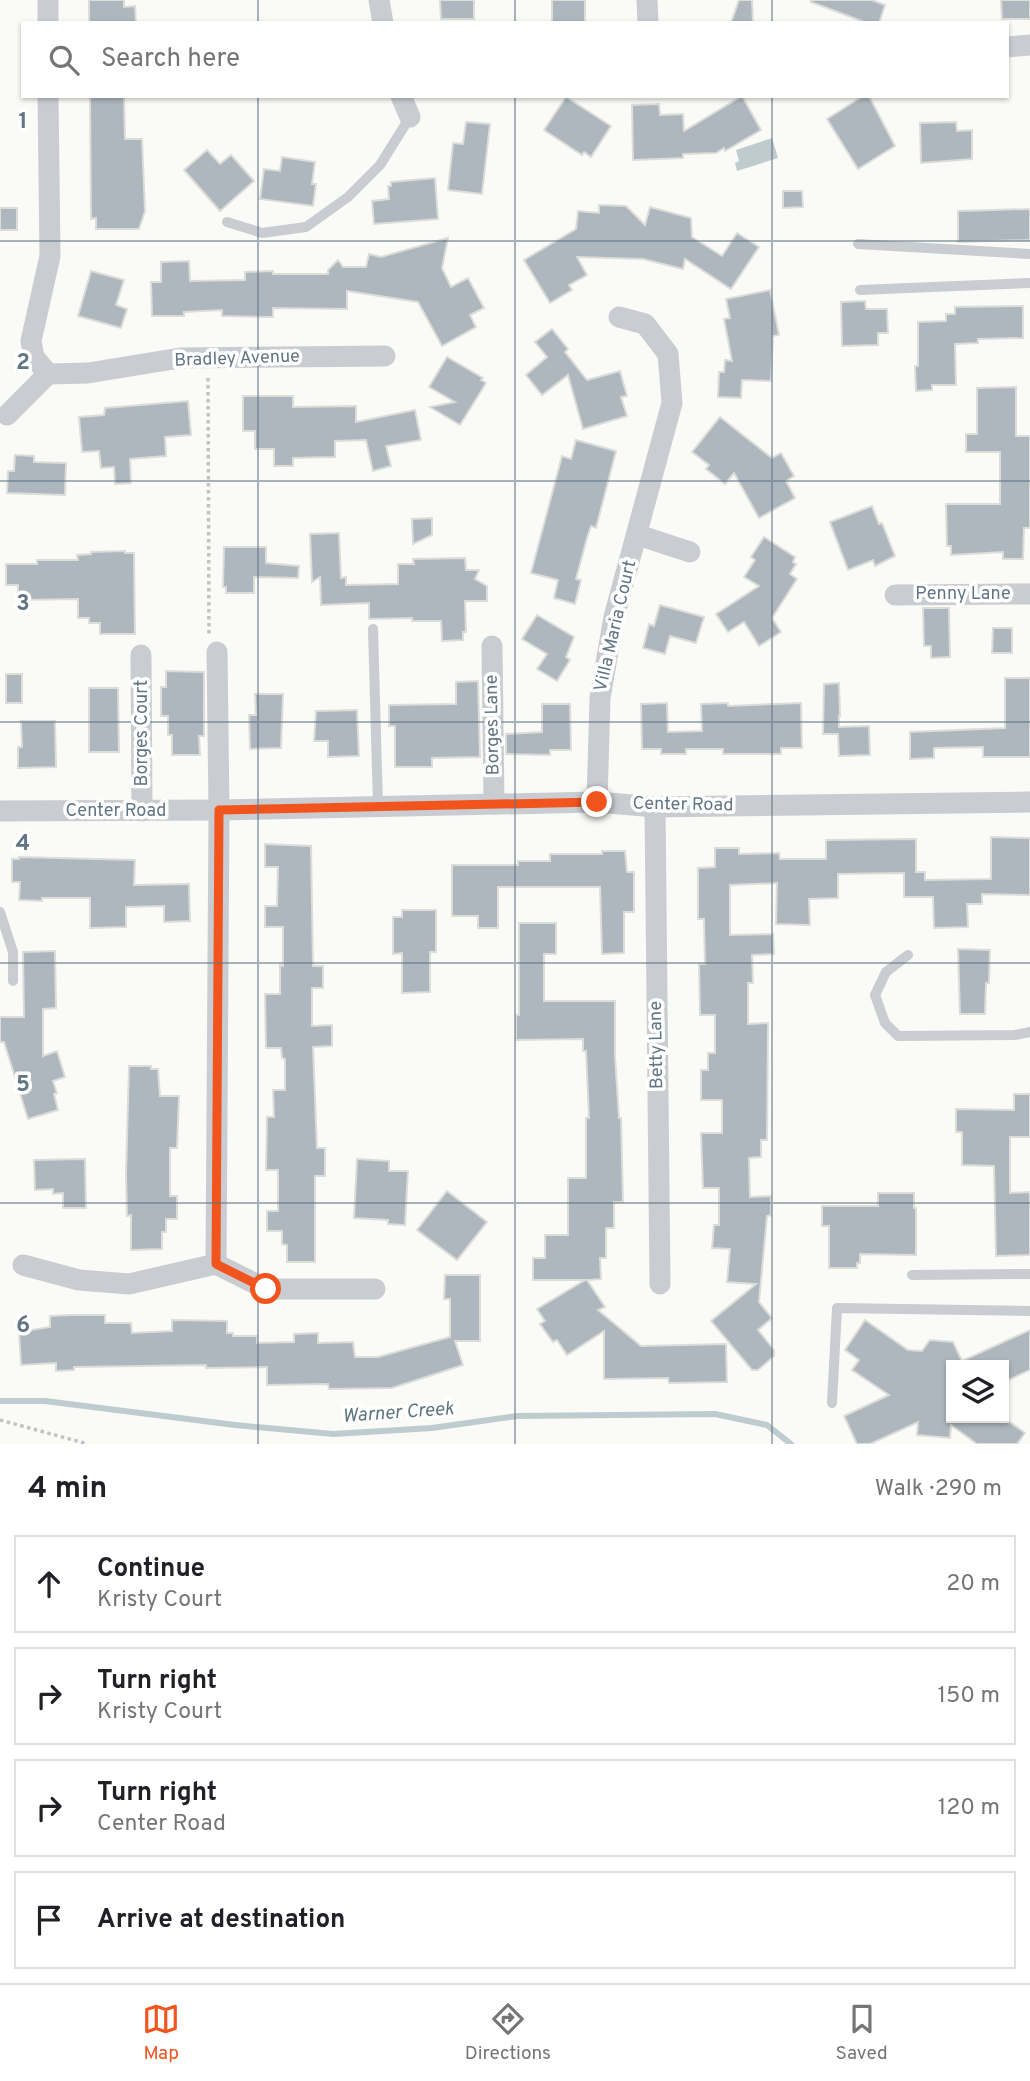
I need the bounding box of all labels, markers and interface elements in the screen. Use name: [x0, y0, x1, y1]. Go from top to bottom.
search box: [21, 21, 1009, 98]
icon: search: [45, 41, 83, 79]
text: Search here: [101, 43, 240, 76]
text: 1: [18, 108, 28, 137]
street label: Bradley Avenue: [174, 345, 300, 373]
text: 2: [16, 349, 30, 378]
street label: Villa Maria Court: [590, 558, 642, 694]
street label: Penny Lane: [915, 583, 1011, 606]
text: 3: [16, 590, 30, 619]
street label: Borges Lane: [481, 675, 505, 775]
street label: Borges Court: [131, 680, 154, 786]
route end: [581, 786, 612, 817]
street label: Center Road: [632, 793, 734, 817]
street label: Center Road: [66, 800, 166, 823]
text: 4: [16, 830, 30, 859]
street label: Betty Lane: [645, 1001, 669, 1089]
text: 5: [16, 1071, 30, 1100]
route start: [250, 1273, 281, 1304]
text: 6: [16, 1312, 30, 1341]
map controls: [946, 1360, 1009, 1423]
button: layers: [946, 1360, 1009, 1423]
water label: Warner Creek: [341, 1397, 455, 1429]
text: 4 min: [28, 1471, 107, 1508]
text: Walk · 290 m: [875, 1475, 1002, 1504]
text: Continue: [97, 1553, 205, 1586]
icon: ahead: [30, 1565, 68, 1603]
text: 20 m: [946, 1570, 1000, 1599]
text: Kristy Court: [97, 1586, 222, 1615]
text: Turn right: [97, 1665, 217, 1698]
icon: right: [30, 1677, 68, 1715]
text: 150 m: [938, 1682, 1000, 1711]
text: Kristy Court: [97, 1698, 222, 1727]
text: Turn right: [97, 1777, 217, 1810]
icon: right: [30, 1789, 68, 1827]
text: 120 m: [938, 1794, 1000, 1823]
text: Center Road: [97, 1810, 226, 1839]
icon: arrive: [30, 1901, 68, 1939]
text: Arrive at destination: [97, 1904, 345, 1937]
tab: Map: [142, 2000, 180, 2066]
tab: Directions: [465, 2000, 551, 2066]
tab: Saved: [836, 2000, 888, 2066]

